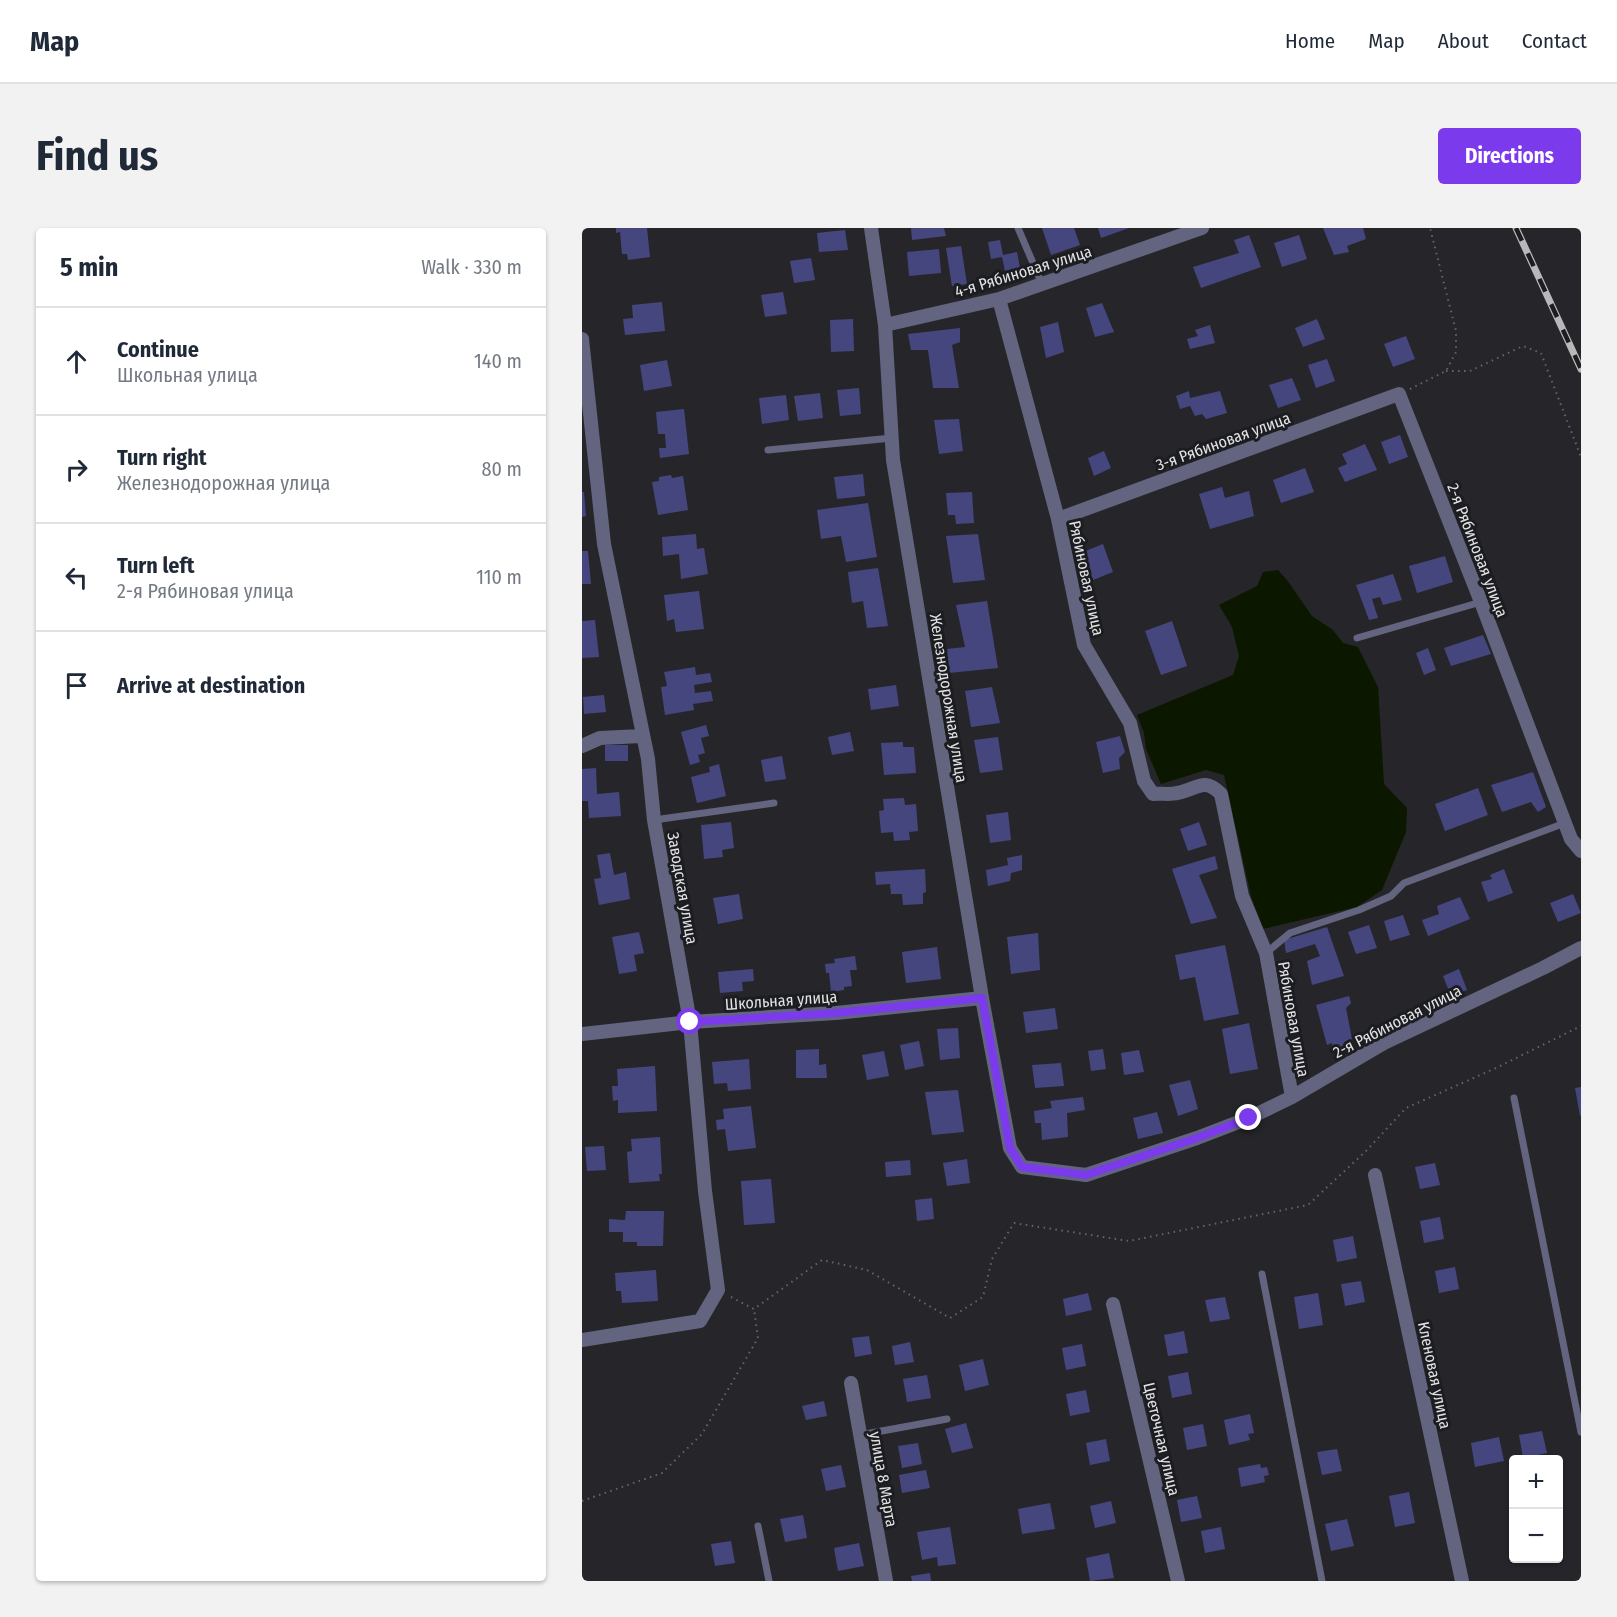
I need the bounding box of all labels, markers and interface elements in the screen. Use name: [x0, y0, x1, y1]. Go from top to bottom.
text: Map: [30, 25, 79, 58]
text: Home: [1285, 28, 1335, 54]
text: Map: [1368, 28, 1405, 54]
text: About: [1438, 28, 1489, 54]
text: Contact: [1522, 28, 1587, 54]
button: Directions: [1438, 128, 1581, 184]
text: Find us: [36, 131, 158, 181]
street label: 4-я Рябиновая улица: [952, 242, 1094, 301]
text: 5 min: [60, 252, 118, 283]
text: Walk · 330 m: [421, 255, 522, 279]
text: Continue: [117, 336, 199, 363]
icon: ahead: [60, 345, 93, 378]
text: 140 m: [474, 349, 522, 373]
text: Школьная улица: [117, 363, 258, 387]
street label: 3-я Рябиновая улица: [1153, 408, 1293, 475]
text: Turn right: [117, 444, 206, 471]
icon: right: [60, 453, 93, 486]
text: 80 m: [482, 457, 522, 481]
text: Железнодорожная улица: [117, 471, 330, 495]
street label: 2-я Рябиновая улица: [1443, 481, 1512, 620]
street label: Рябиновая улица: [1065, 519, 1108, 637]
text: Turn left: [117, 552, 195, 579]
icon: left: [60, 561, 93, 594]
text: 110 m: [476, 565, 522, 589]
text: 2-я Рябиновая улица: [117, 579, 294, 603]
street label: Железнодорожная улица: [926, 612, 971, 784]
icon: arrive: [60, 669, 93, 702]
text: Arrive at destination: [117, 672, 305, 699]
street label: Заводская улица: [663, 831, 702, 946]
street label: Рябиновая улица: [1274, 960, 1313, 1079]
street label: 2-я Рябиновая улица: [1330, 981, 1465, 1062]
street label: Школьная улица: [724, 987, 838, 1014]
route start: [676, 1008, 702, 1034]
route end: [1235, 1104, 1261, 1130]
street label: Кленовая улица: [1414, 1320, 1455, 1431]
street label: Цветочная улица: [1139, 1381, 1184, 1498]
street label: улица 8 Марта: [866, 1430, 901, 1529]
map controls: [1509, 1455, 1563, 1563]
button: +: [1509, 1455, 1563, 1509]
button: −: [1509, 1509, 1563, 1563]

